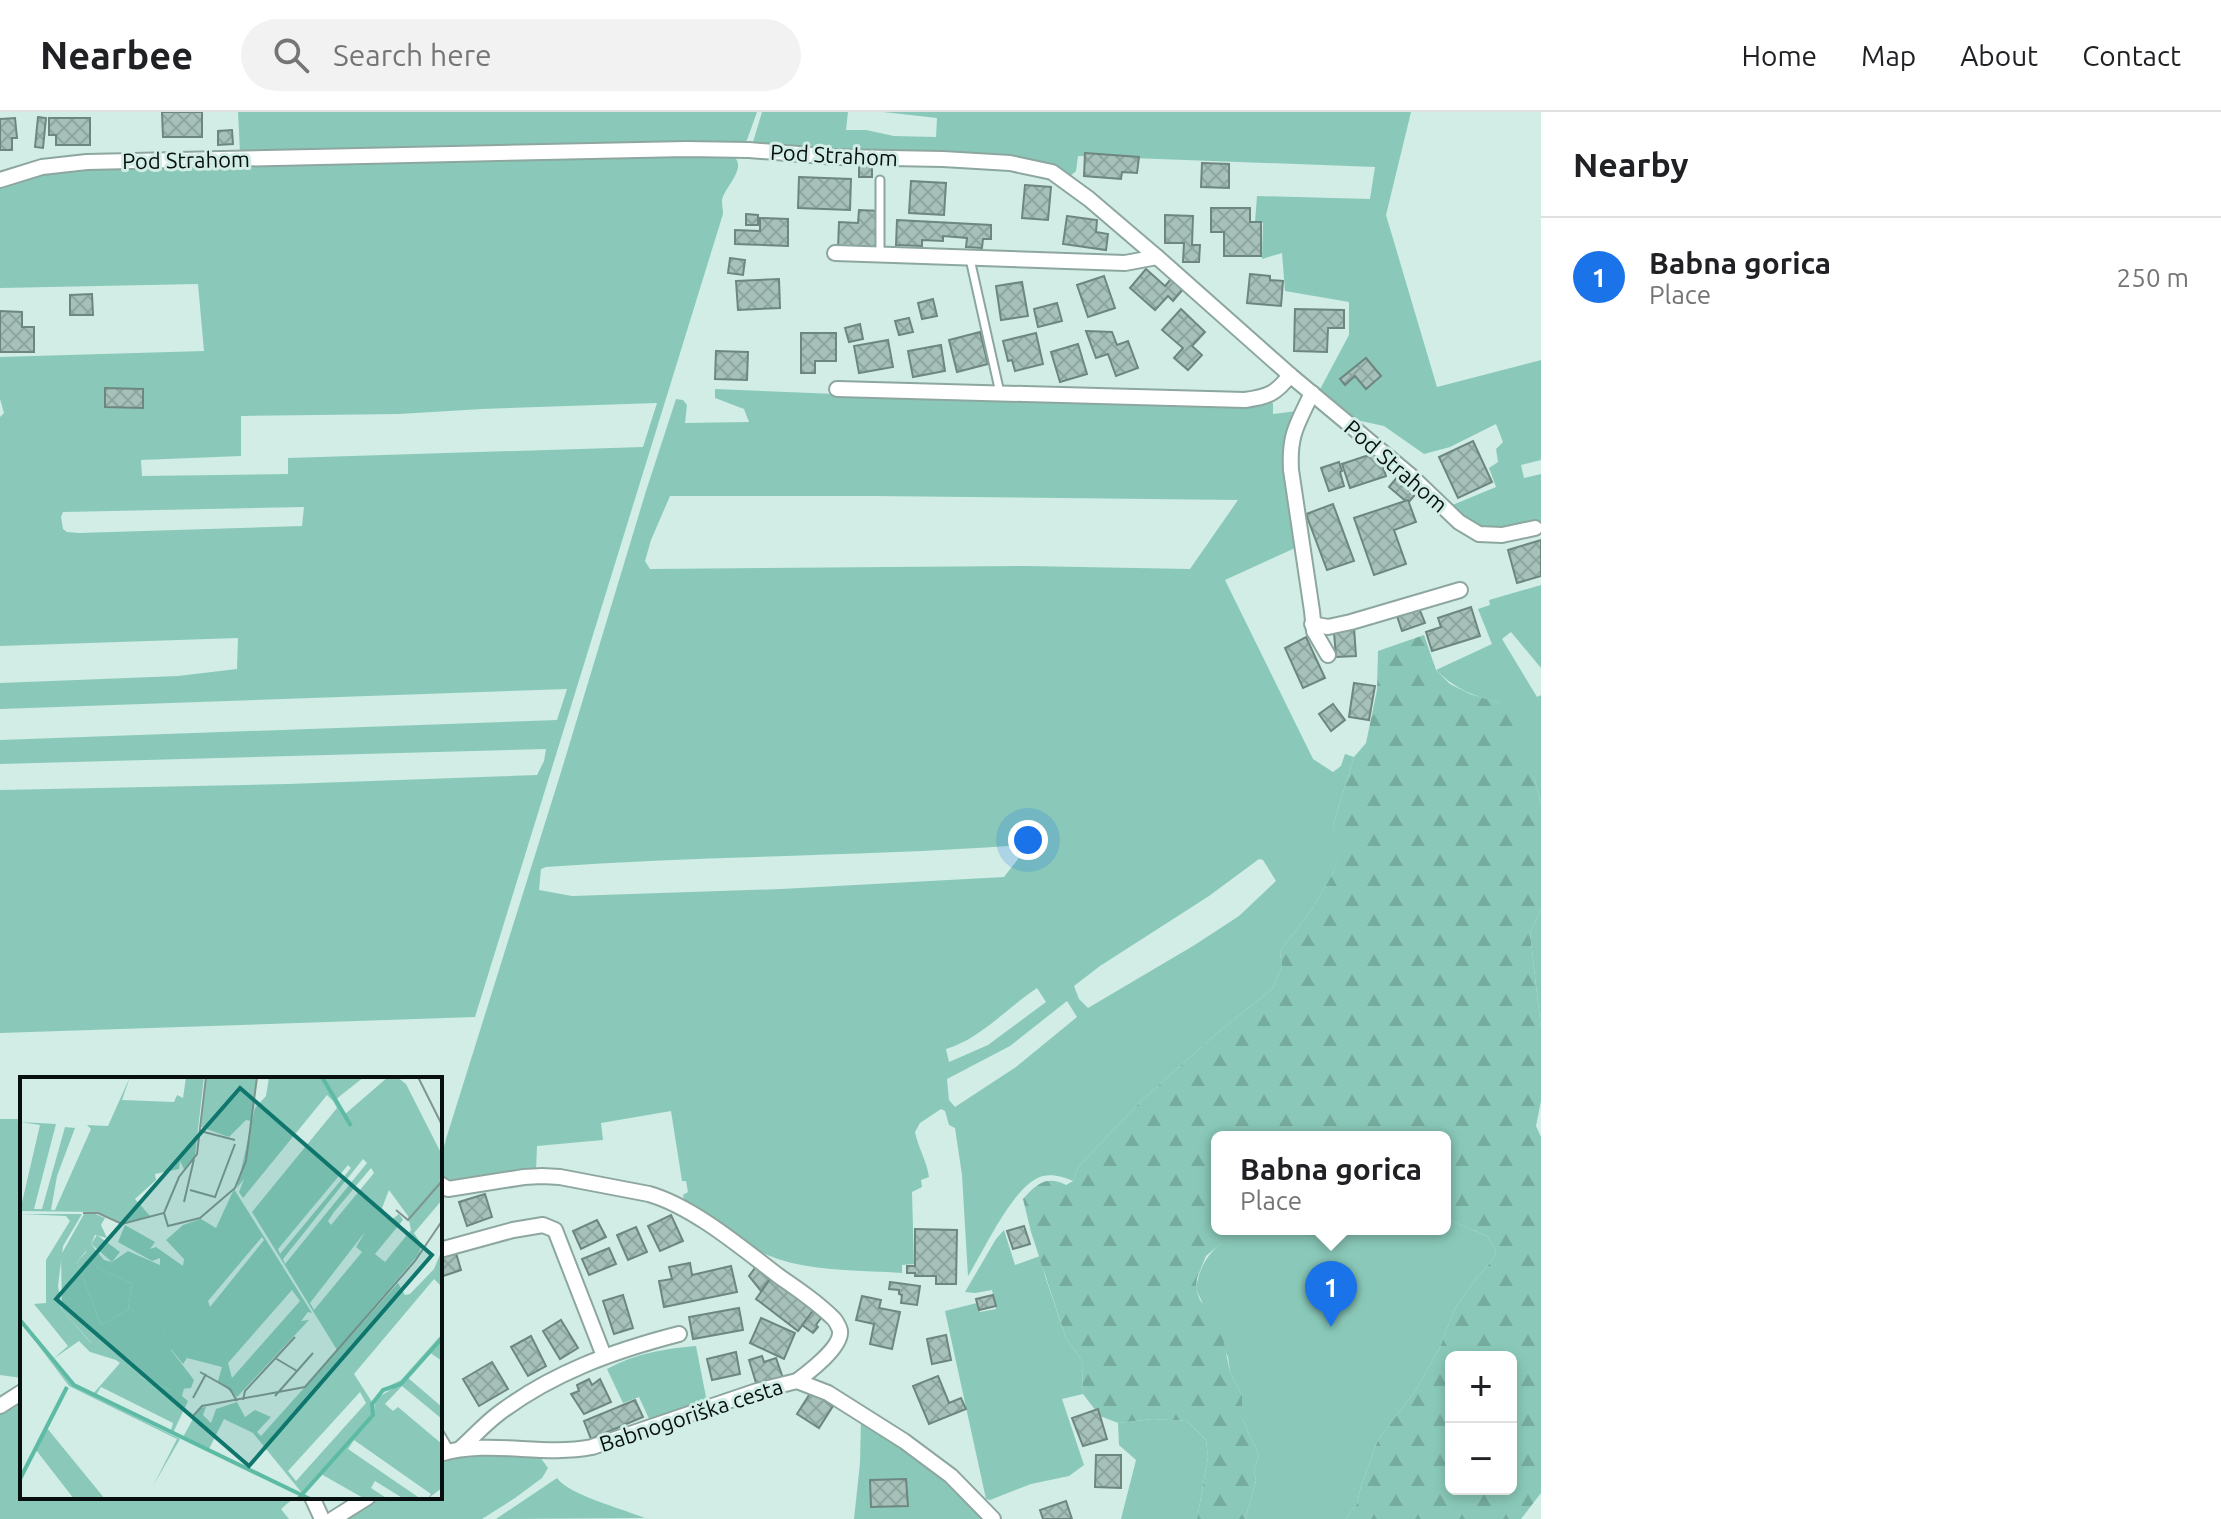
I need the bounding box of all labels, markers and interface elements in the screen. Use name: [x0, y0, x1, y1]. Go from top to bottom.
search box: [241, 19, 801, 91]
icon: search: [269, 33, 313, 77]
text: Nearbee: [40, 34, 193, 76]
text: Search here: [333, 38, 492, 72]
text: Home: [1742, 40, 1817, 71]
text: Map: [1861, 40, 1916, 71]
text: About: [1960, 40, 2038, 71]
text: Contact: [2082, 40, 2181, 71]
street label: Pod Strahom: [769, 139, 899, 170]
text: Nearby: [1573, 145, 1688, 183]
street label: Pod Strahom: [122, 146, 250, 173]
text: Babna gorica: [1649, 246, 1831, 280]
text: 1: [1592, 263, 1606, 292]
text: 250 m: [2117, 263, 2189, 292]
text: Place: [1649, 280, 1711, 309]
street label: Pod Strahom: [1340, 414, 1453, 517]
your location: [1008, 820, 1048, 860]
inset map: [20, 1077, 442, 1499]
popup: [1211, 1131, 1451, 1235]
text: Babna gorica: [1240, 1152, 1422, 1186]
text: Place: [1240, 1186, 1302, 1215]
pin: 1: [1305, 1261, 1357, 1327]
map controls: [1445, 1351, 1517, 1495]
button: +: [1445, 1351, 1517, 1423]
street label: Babnogoriška cesta: [596, 1373, 786, 1456]
button: −: [1445, 1423, 1517, 1495]

